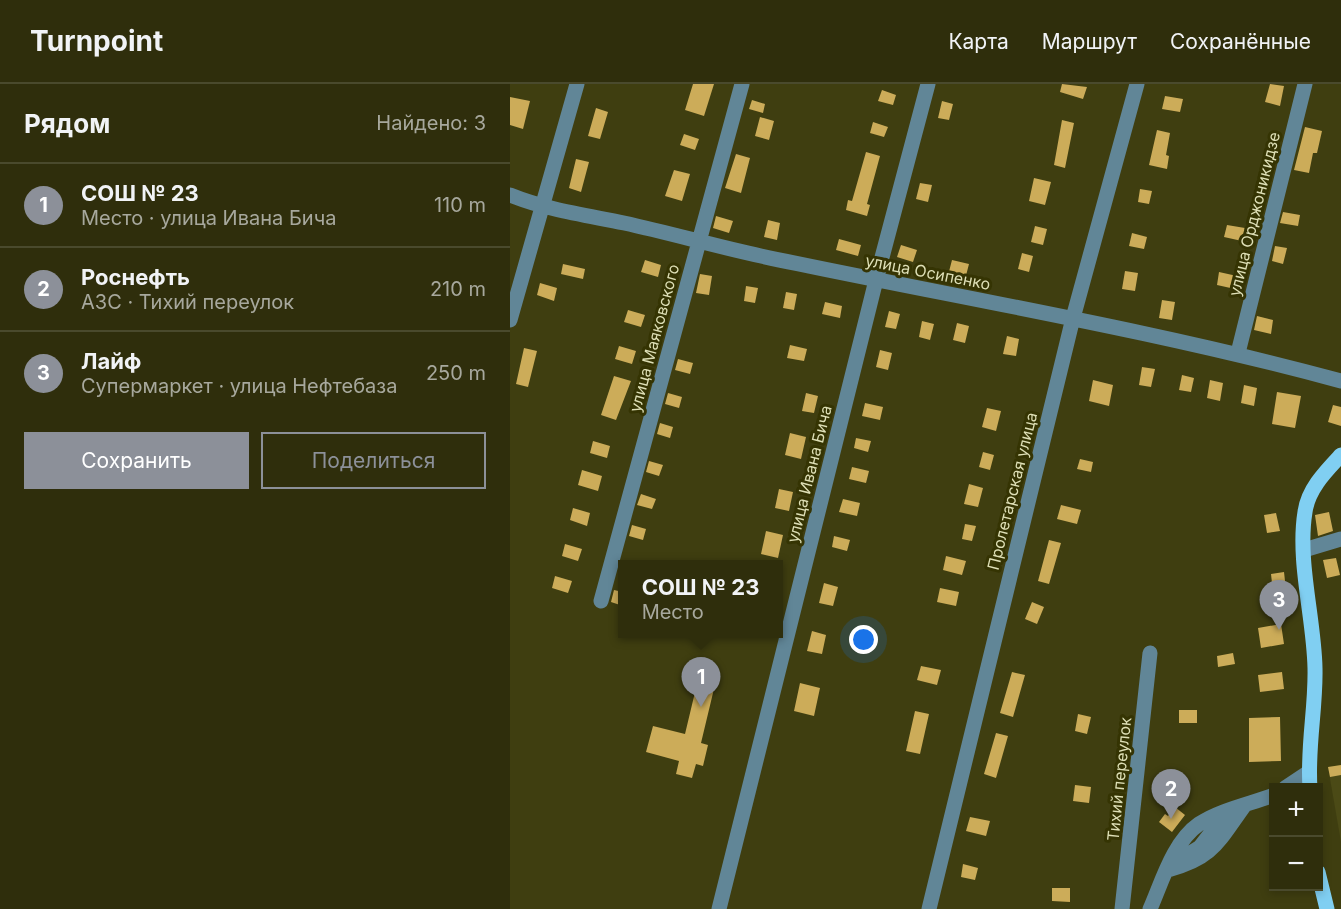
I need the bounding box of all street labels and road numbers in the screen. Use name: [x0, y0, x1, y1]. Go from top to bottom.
street label: улица Орджоникидзе: [1224, 130, 1284, 298]
street label: улица Осипенко: [864, 250, 992, 294]
street label: улица Маяковского: [625, 262, 683, 414]
street label: улица Ивана Бича: [782, 403, 836, 545]
street label: Пролетарская улица: [983, 410, 1041, 572]
street label: Тихий переулок: [1103, 716, 1135, 842]

